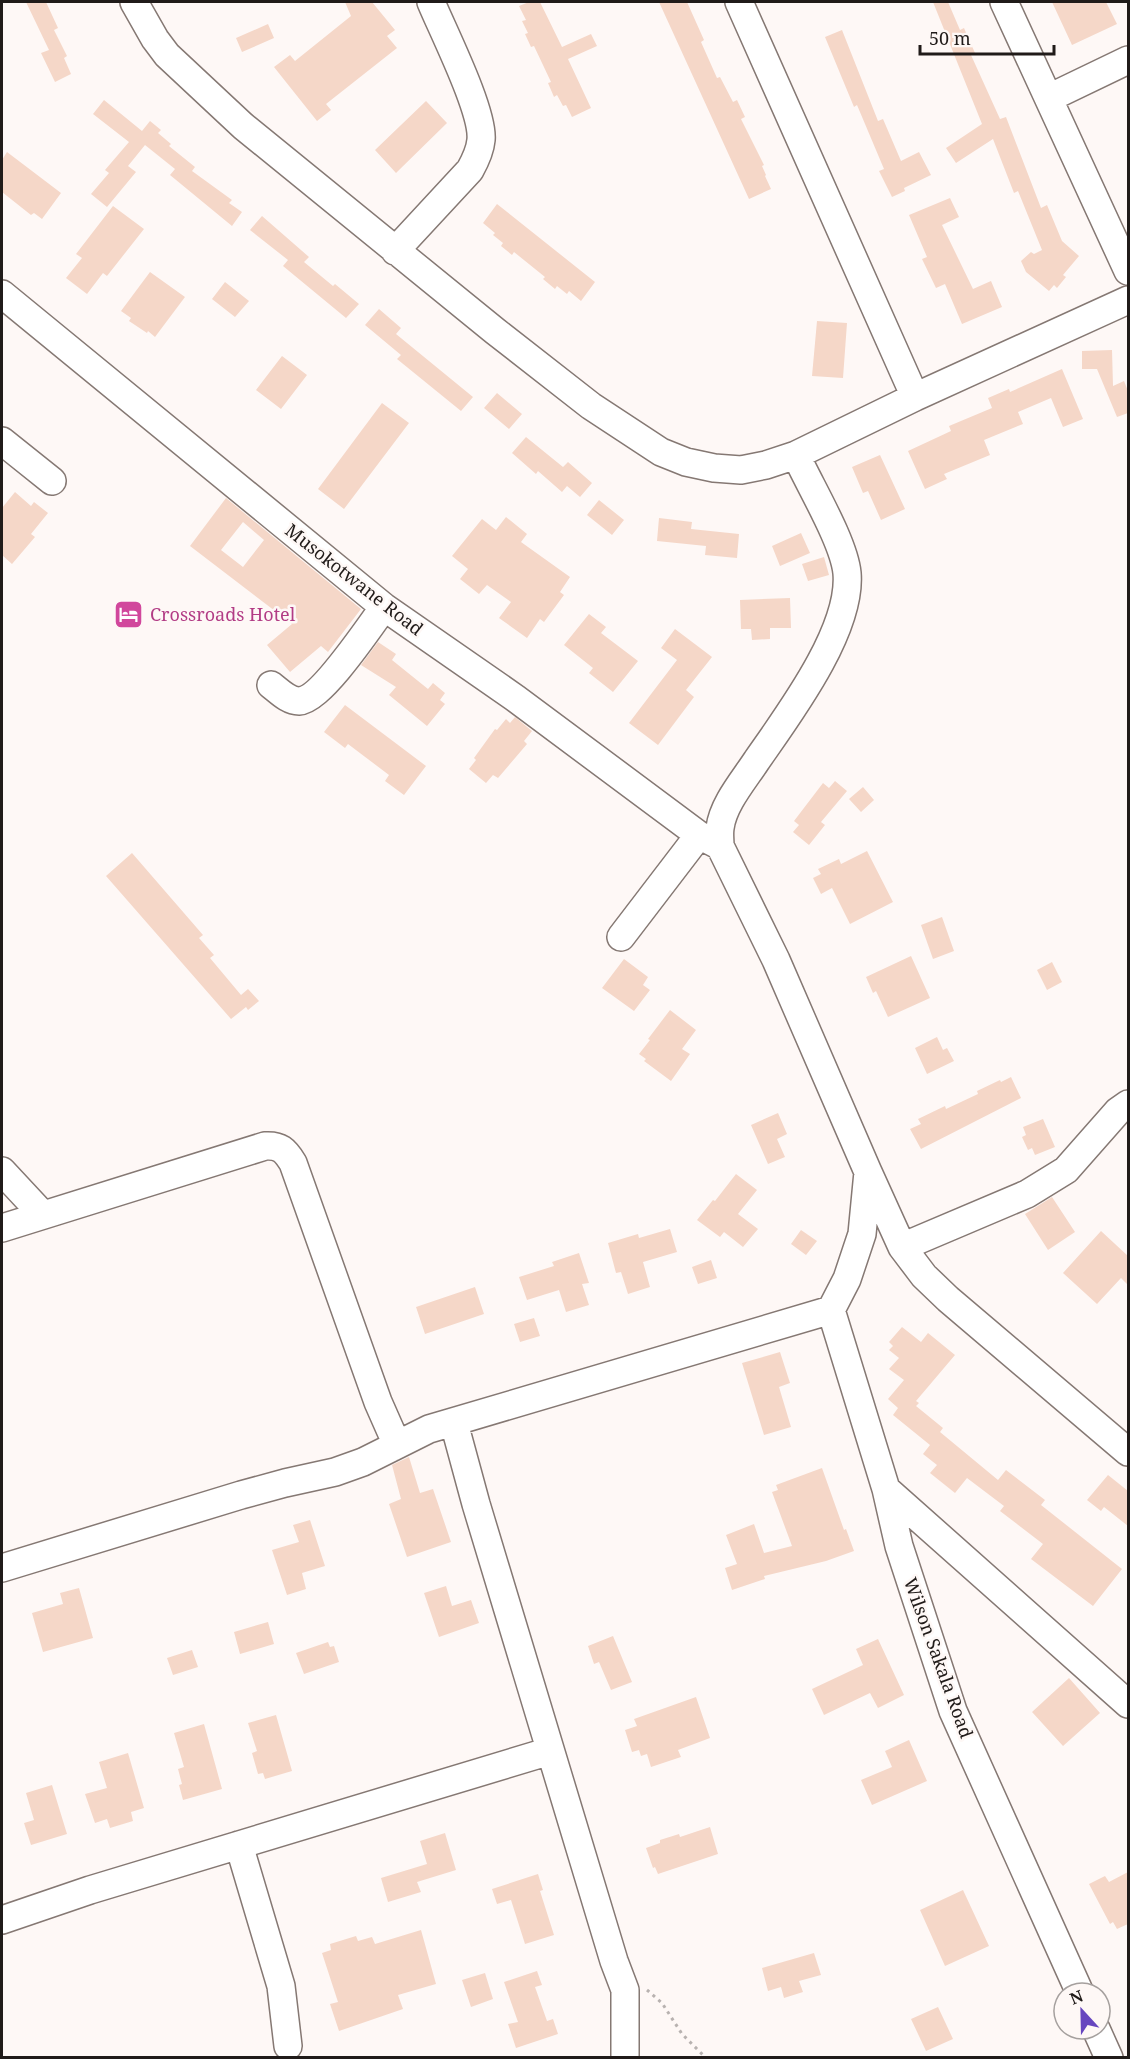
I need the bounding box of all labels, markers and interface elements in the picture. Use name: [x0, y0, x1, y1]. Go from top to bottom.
scale bar: [920, 18, 1054, 56]
text: 50 m: [929, 26, 971, 50]
street label: Musokotwane Road: [281, 518, 428, 641]
hotel icon: Crossroads Hotel: [113, 599, 145, 631]
place label: Crossroads Hotel: [150, 602, 296, 626]
street label: Wilson Sakala Road: [899, 1574, 979, 1741]
north arrow: [1052, 1981, 1112, 2041]
text: N: [1066, 1984, 1087, 2010]

